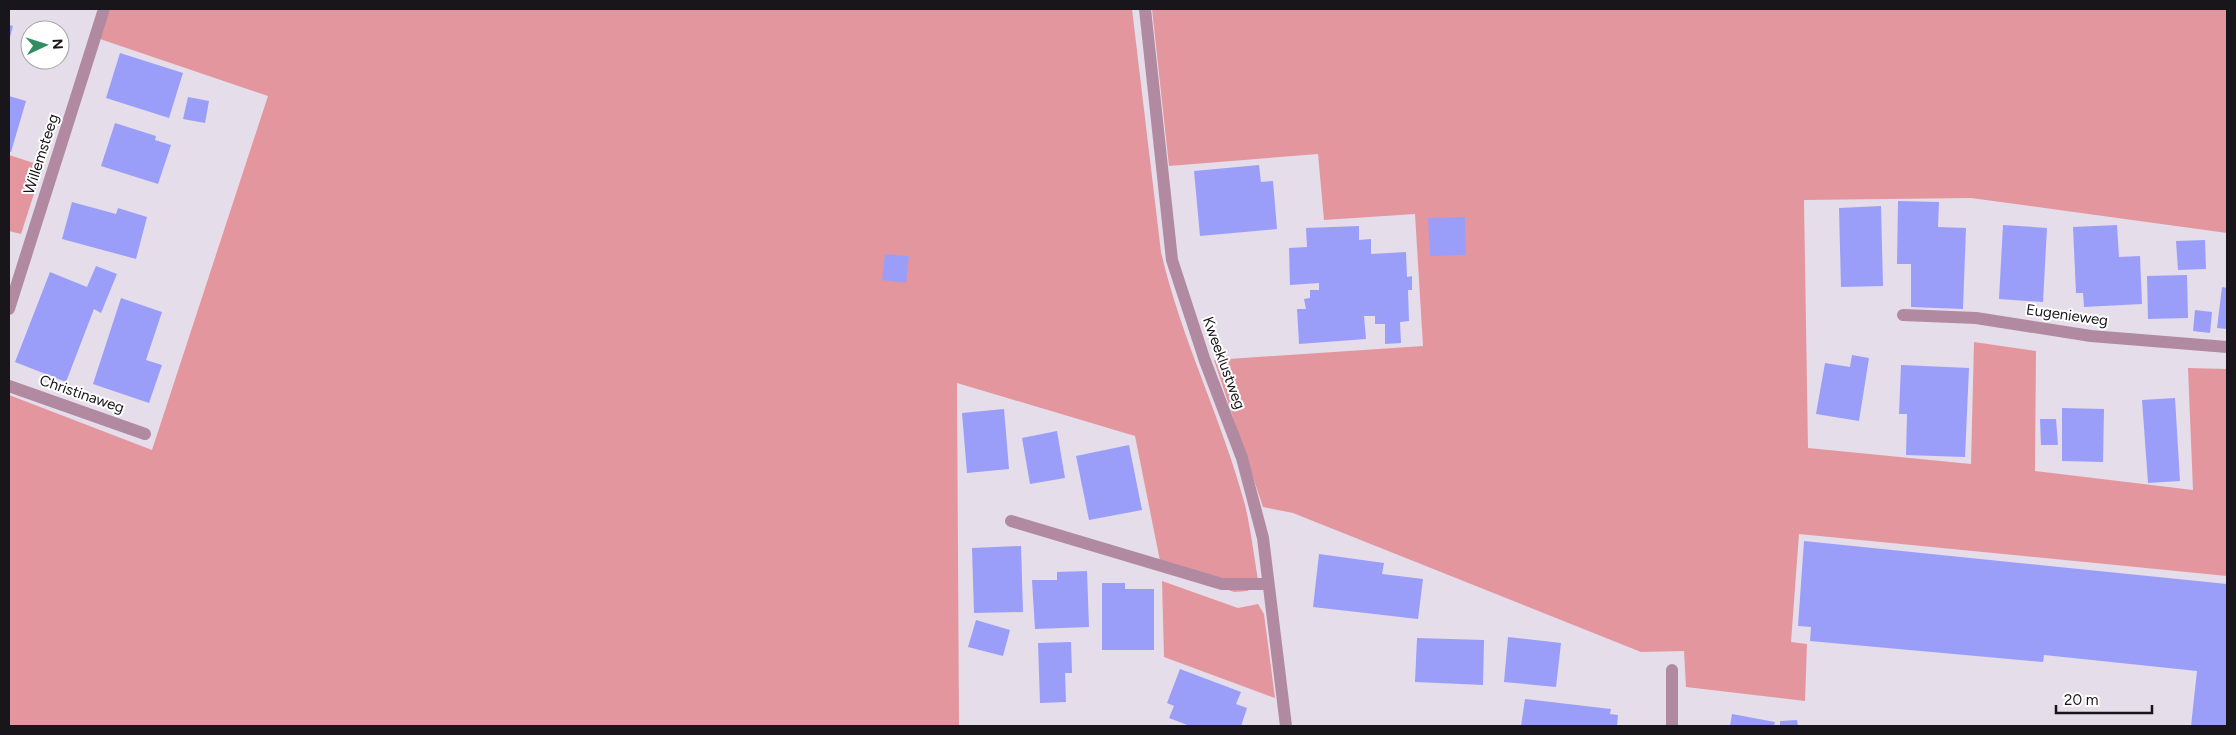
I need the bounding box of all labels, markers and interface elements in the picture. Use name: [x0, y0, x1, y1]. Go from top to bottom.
north arrow: [20, 20, 70, 70]
text: N: [49, 38, 66, 50]
street label: Willemsteeg: [20, 112, 62, 196]
street label: Eugenieweg: [2025, 300, 2109, 330]
street label: Kweeklustweg: [1199, 314, 1249, 412]
street label: Christinaweg: [37, 371, 127, 417]
scale bar: [2056, 682, 2152, 714]
text: 20 m: [2064, 691, 2098, 709]

